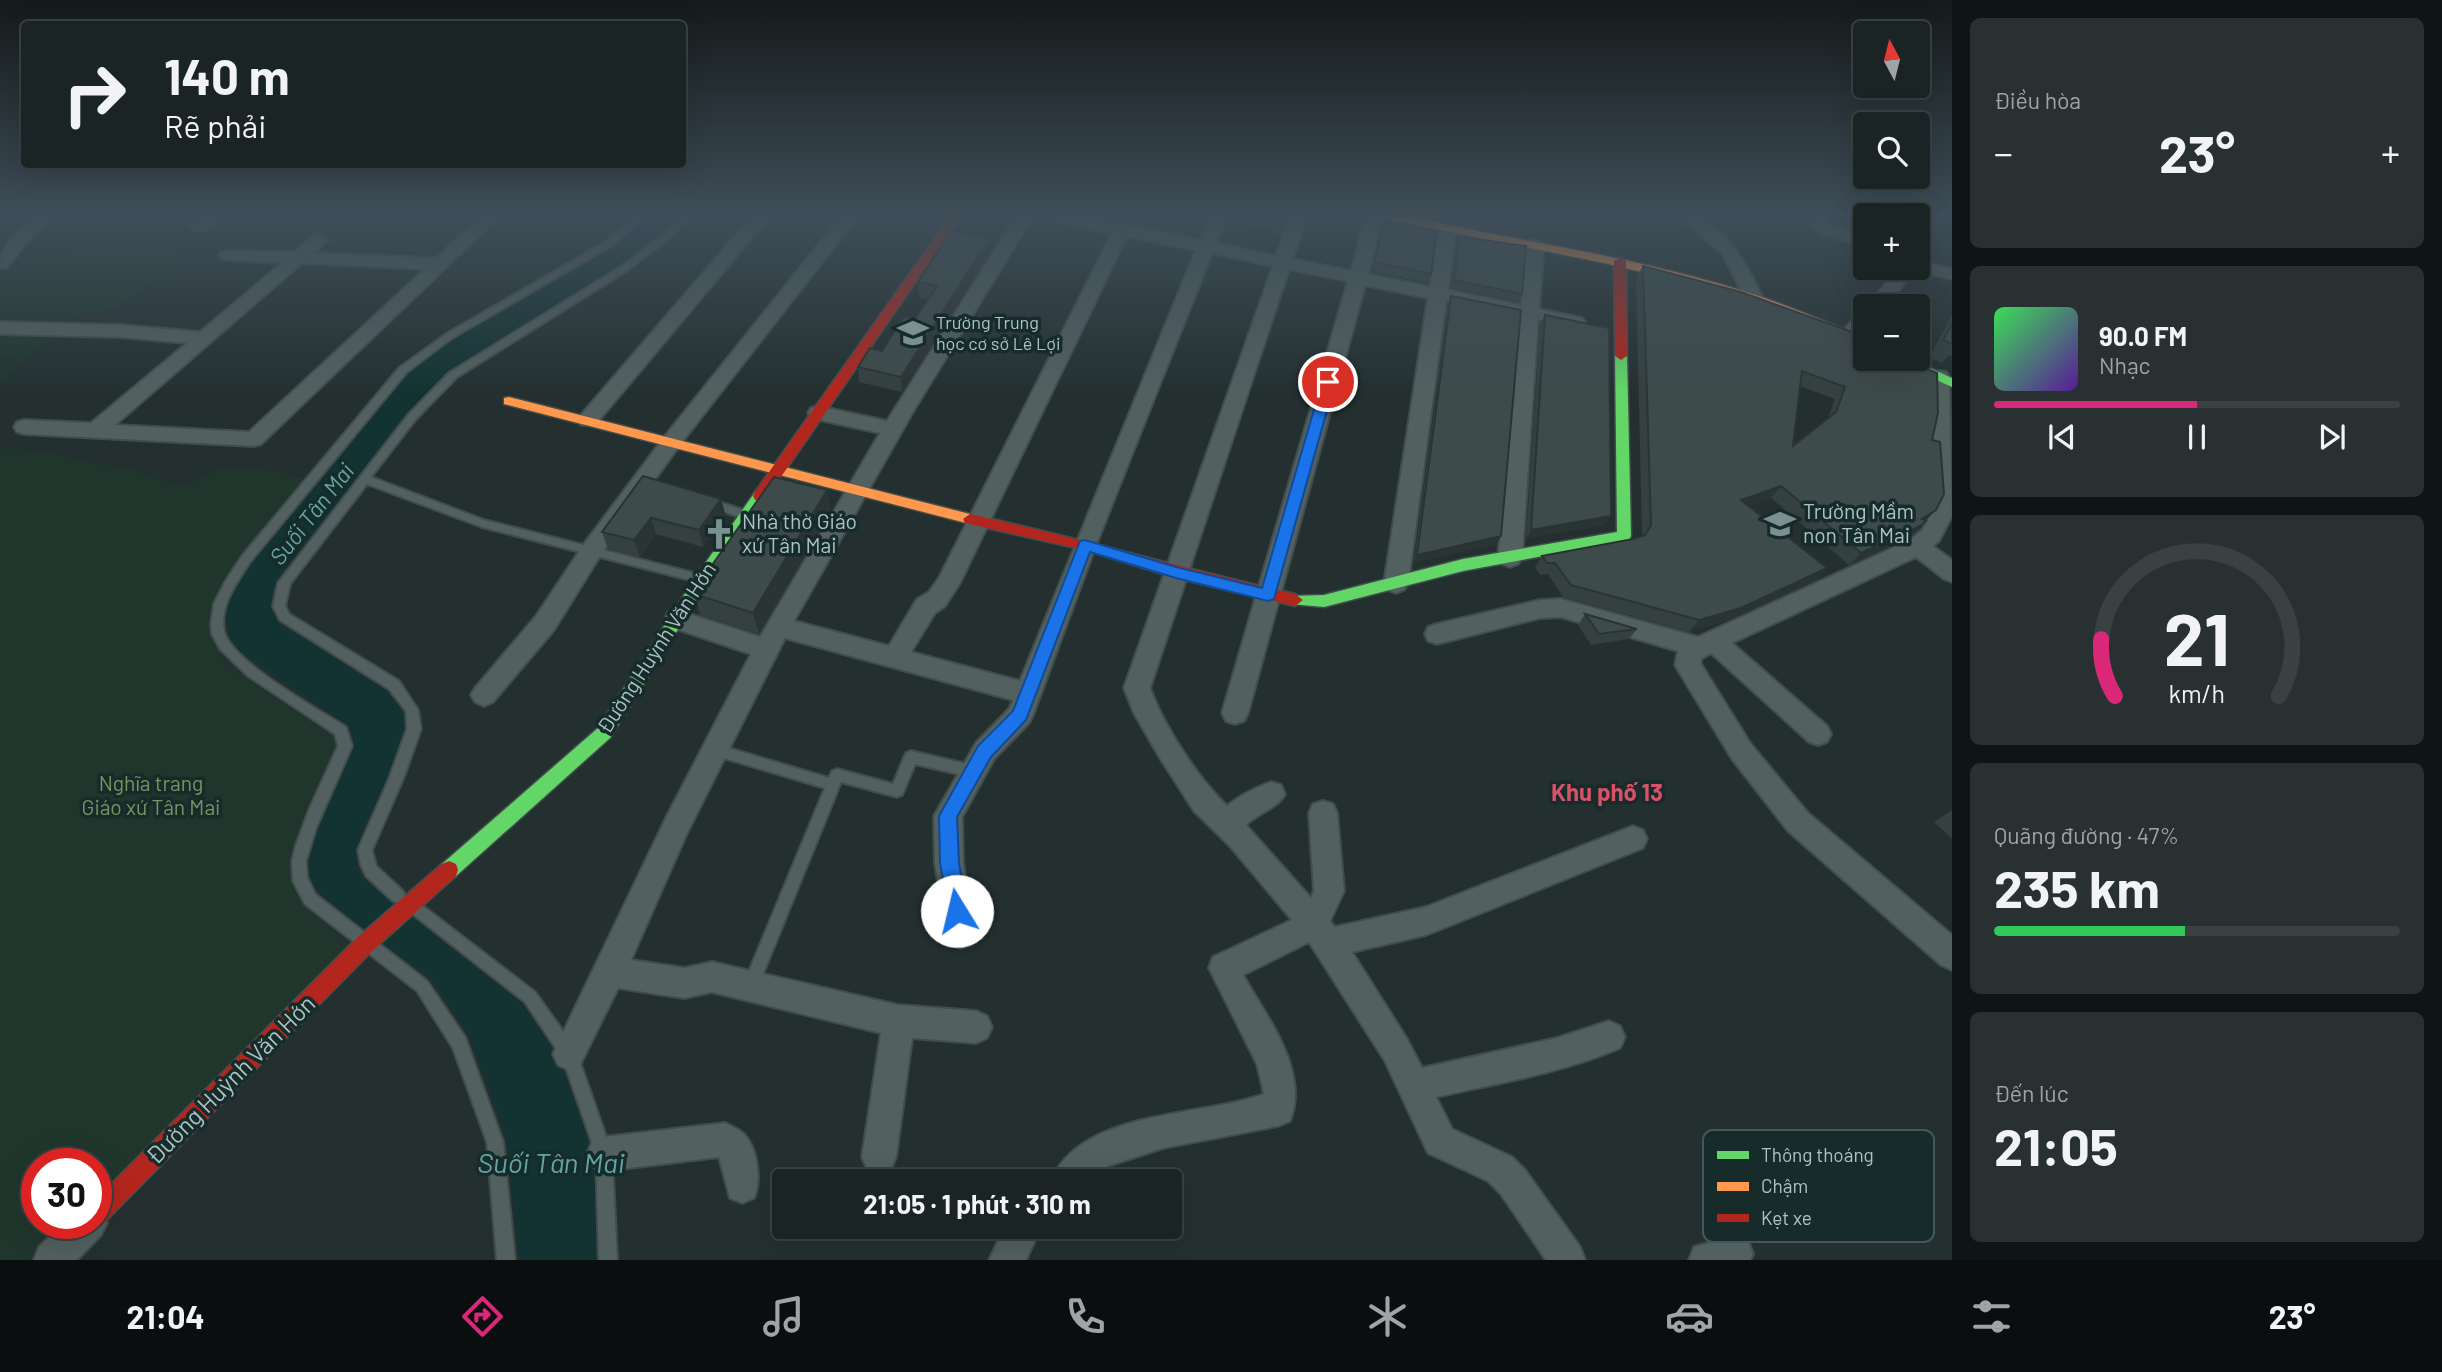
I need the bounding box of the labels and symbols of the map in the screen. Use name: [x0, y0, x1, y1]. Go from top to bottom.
north arrow: [1853, 21, 1930, 98]
place label: Trường Trung học cơ sở Lê Lợi: [936, 311, 1061, 354]
school or university icon: Trường Trung học cơ sở Lê Lợi: [896, 316, 930, 350]
pin: [1298, 352, 1358, 412]
water label: Suối Tân Mai: [263, 457, 360, 570]
place label: Trường Mầm non Tân Mai: [1803, 498, 1914, 547]
school or university icon: Trường Mầm non Tân Mai: [1763, 507, 1797, 541]
place label: Nhà thờ Giáo xứ Tân Mai: [742, 508, 857, 557]
church icon: Nhà thờ Giáo xứ Tân Mai: [702, 517, 736, 551]
street label: Đường Huỳnh Văn Hớn: [591, 557, 720, 737]
park label: Nghĩa trang Giáo xứ Tân Mai: [82, 770, 220, 819]
district label: Khu phố 13: [1551, 777, 1663, 806]
position arrow: [920, 874, 994, 948]
street label: Đường Huỳnh Văn Hớn: [139, 988, 321, 1170]
legend: [1703, 1130, 1934, 1242]
text: Thông thoáng: [1761, 1143, 1874, 1166]
water label: Suối Tân Mai: [477, 1145, 625, 1179]
speed limit sign: 30: [21, 1148, 112, 1239]
text: Chậm: [1761, 1174, 1808, 1197]
text: Kẹt xe: [1761, 1206, 1812, 1229]

